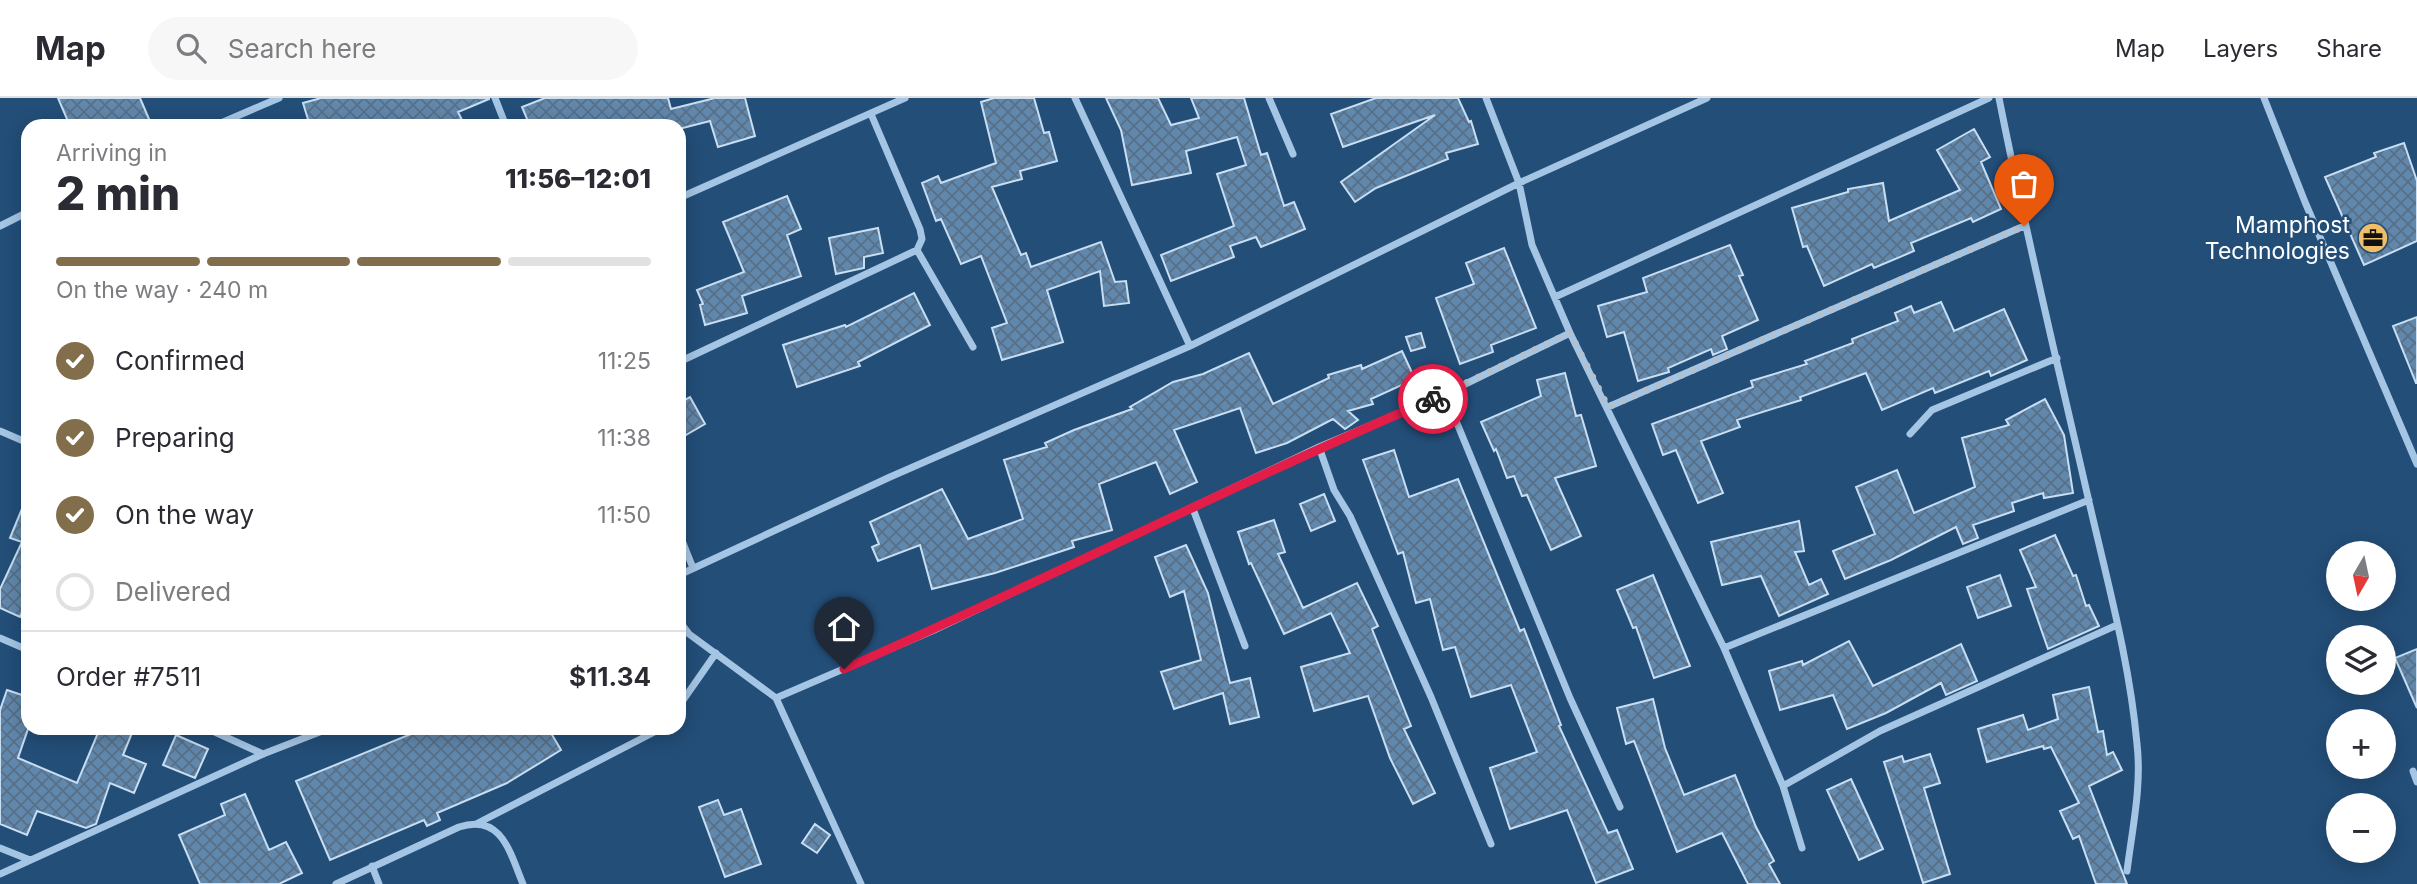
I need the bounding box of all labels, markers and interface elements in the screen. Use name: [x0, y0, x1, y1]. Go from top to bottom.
search box: [148, 17, 638, 80]
text: Map: [35, 28, 106, 68]
icon: search: [172, 29, 210, 67]
text: Search here: [228, 33, 376, 64]
text: Map: [2115, 34, 2165, 63]
text: Layers: [2203, 34, 2278, 63]
text: Share: [2316, 34, 2382, 63]
text: Arriving in: [56, 139, 167, 167]
pin: [1994, 154, 2054, 226]
text: 11:56–12:01: [505, 163, 651, 194]
text: 2 min: [56, 165, 180, 221]
icon: bag: [2005, 165, 2043, 203]
place label: Mamphost Technologies: [2205, 211, 2350, 265]
office icon: Mamphost Technologies: [2356, 221, 2390, 255]
text: On the way · 240 m: [56, 276, 268, 304]
icon: check: [56, 342, 94, 380]
text: Confirmed: [115, 345, 245, 376]
text: 11:25: [598, 347, 651, 375]
courier: [1398, 364, 1468, 434]
icon: bike: [1414, 380, 1452, 418]
icon: check: [56, 419, 94, 457]
text: Preparing: [115, 422, 235, 453]
text: 11:38: [597, 424, 651, 452]
icon: check: [56, 496, 94, 534]
text: On the way: [115, 499, 254, 530]
text: 11:50: [597, 501, 651, 529]
north arrow: [2326, 541, 2396, 611]
map controls: [2326, 541, 2396, 863]
text: Delivered: [115, 576, 231, 607]
pin: [814, 597, 874, 669]
icon: home: [825, 608, 863, 646]
button: layers: [2326, 625, 2396, 695]
text: Order #7511: [56, 661, 201, 692]
text: $11.34: [569, 661, 651, 692]
button: +: [2326, 709, 2396, 779]
button: −: [2326, 793, 2396, 863]

